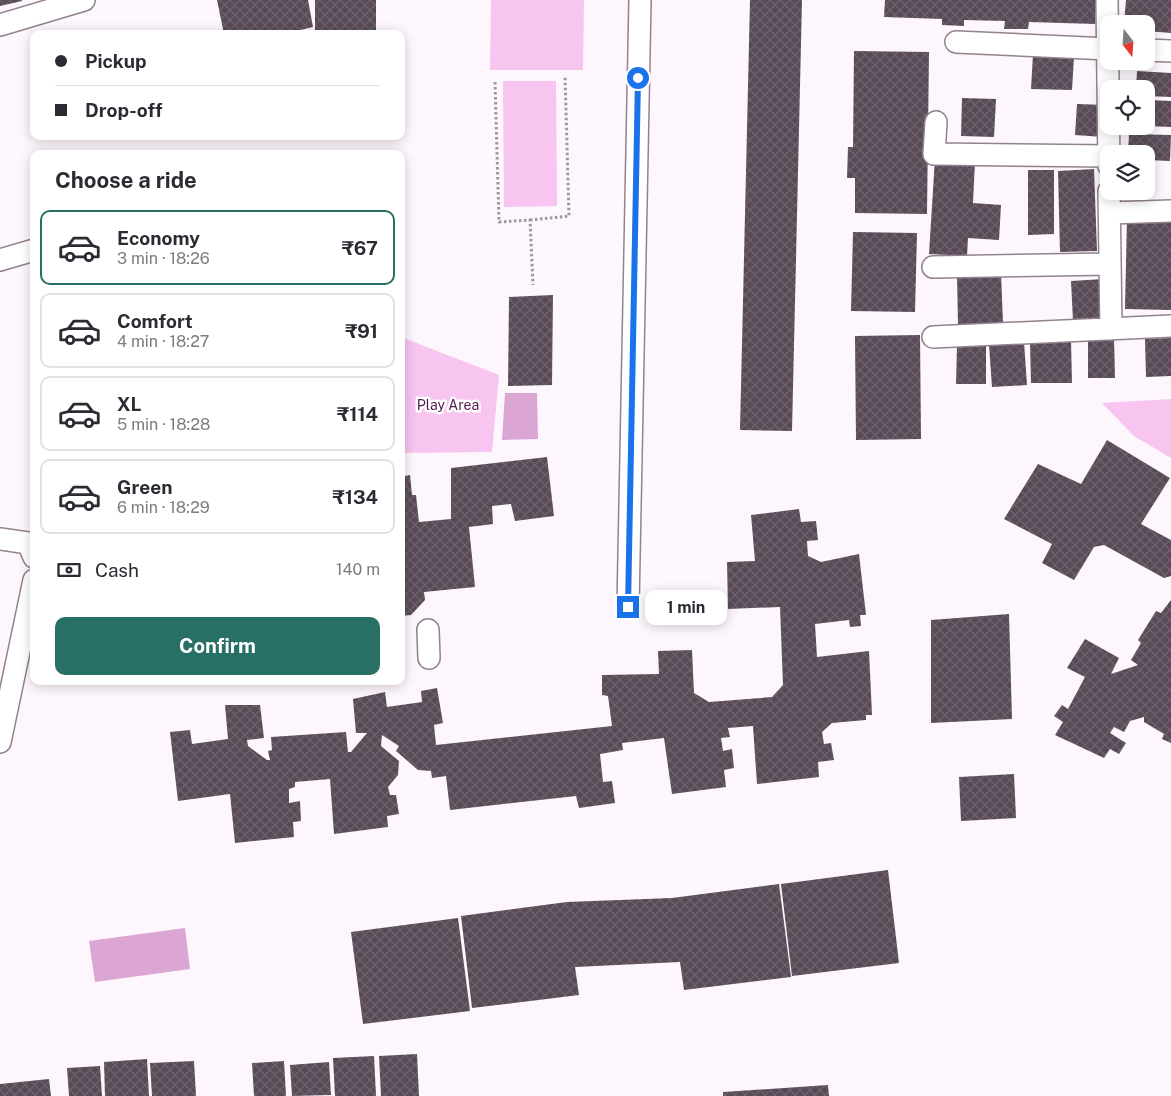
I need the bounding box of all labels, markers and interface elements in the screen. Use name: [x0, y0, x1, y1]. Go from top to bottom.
north arrow: [1100, 15, 1155, 70]
map controls: [1100, 15, 1155, 200]
text: Pickup: [85, 50, 147, 72]
route start: [627, 67, 649, 89]
button: locate: [1100, 80, 1155, 135]
text: Drop-off: [85, 99, 162, 121]
button: layers: [1100, 145, 1155, 200]
text: Choose a ride: [55, 167, 197, 193]
icon: car: [57, 225, 102, 270]
text: Economy: [117, 227, 200, 249]
text: ₹67: [342, 237, 378, 259]
text: 3 min · 18:26: [117, 249, 210, 268]
icon: car: [57, 308, 102, 353]
text: Comfort: [117, 310, 193, 332]
text: ₹91: [345, 320, 378, 342]
text: 4 min · 18:27: [117, 332, 209, 351]
icon: car: [57, 391, 102, 436]
text: XL: [117, 393, 142, 415]
park label: Play Area: [417, 397, 479, 413]
text: ₹114: [337, 403, 378, 425]
text: 5 min · 18:28: [117, 415, 210, 434]
icon: car: [57, 474, 102, 519]
text: Green: [117, 476, 172, 498]
text: ₹134: [333, 486, 378, 508]
text: 6 min · 18:29: [117, 498, 210, 517]
icon: cash: [55, 556, 83, 584]
text: Cash: [95, 559, 139, 581]
text: 140 m: [336, 560, 380, 579]
callout: 1 min: [646, 590, 728, 624]
route end: [617, 596, 639, 618]
text: 1 min: [667, 598, 705, 617]
button: Confirm: [55, 617, 380, 675]

